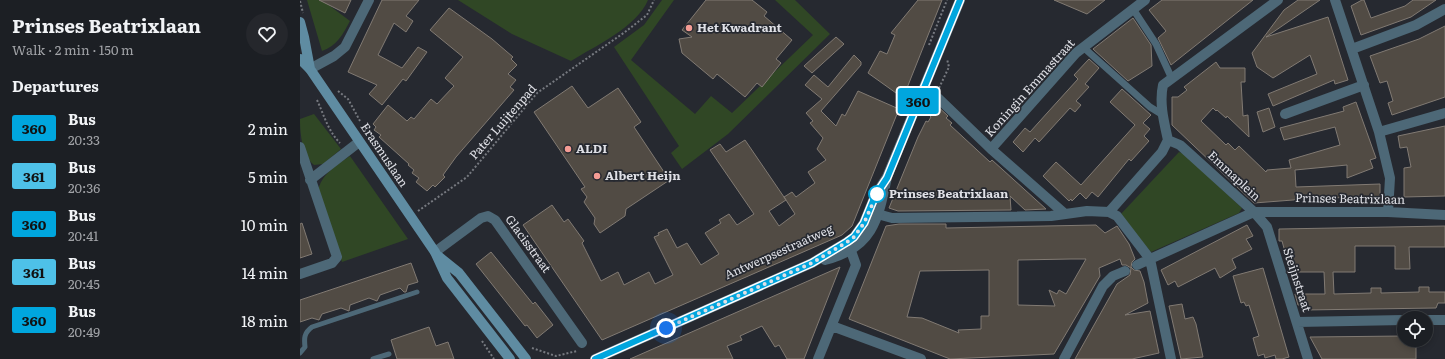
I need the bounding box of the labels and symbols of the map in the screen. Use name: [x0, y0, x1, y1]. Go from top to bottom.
place label: Het Kwadrant: [697, 18, 783, 36]
marker: Het Kwadrant: [684, 23, 694, 33]
street label: Koningin Emmastraat: [980, 34, 1078, 140]
street label: Pater Luijtenpad: [464, 79, 541, 163]
line badge: 360: [895, 88, 941, 114]
street label: Erasmuslaan: [357, 119, 413, 190]
place label: ALDI: [576, 139, 607, 157]
marker: ALDI: [563, 144, 573, 154]
street label: Emmaplein: [1204, 146, 1265, 205]
place label: Albert Heijn: [605, 166, 681, 184]
marker: Albert Heijn: [592, 171, 602, 181]
place label: Prinses Beatrixlaan: [889, 184, 1009, 202]
marker: Prinses Beatrixlaan: [868, 185, 886, 203]
street label: Prinses Beatrixlaan: [1295, 188, 1405, 208]
street label: Glacisstraat: [502, 211, 556, 276]
street label: Antwerpsestraatweg: [721, 219, 836, 283]
street label: Steijnstraat: [1279, 245, 1317, 314]
your location: [656, 318, 676, 338]

